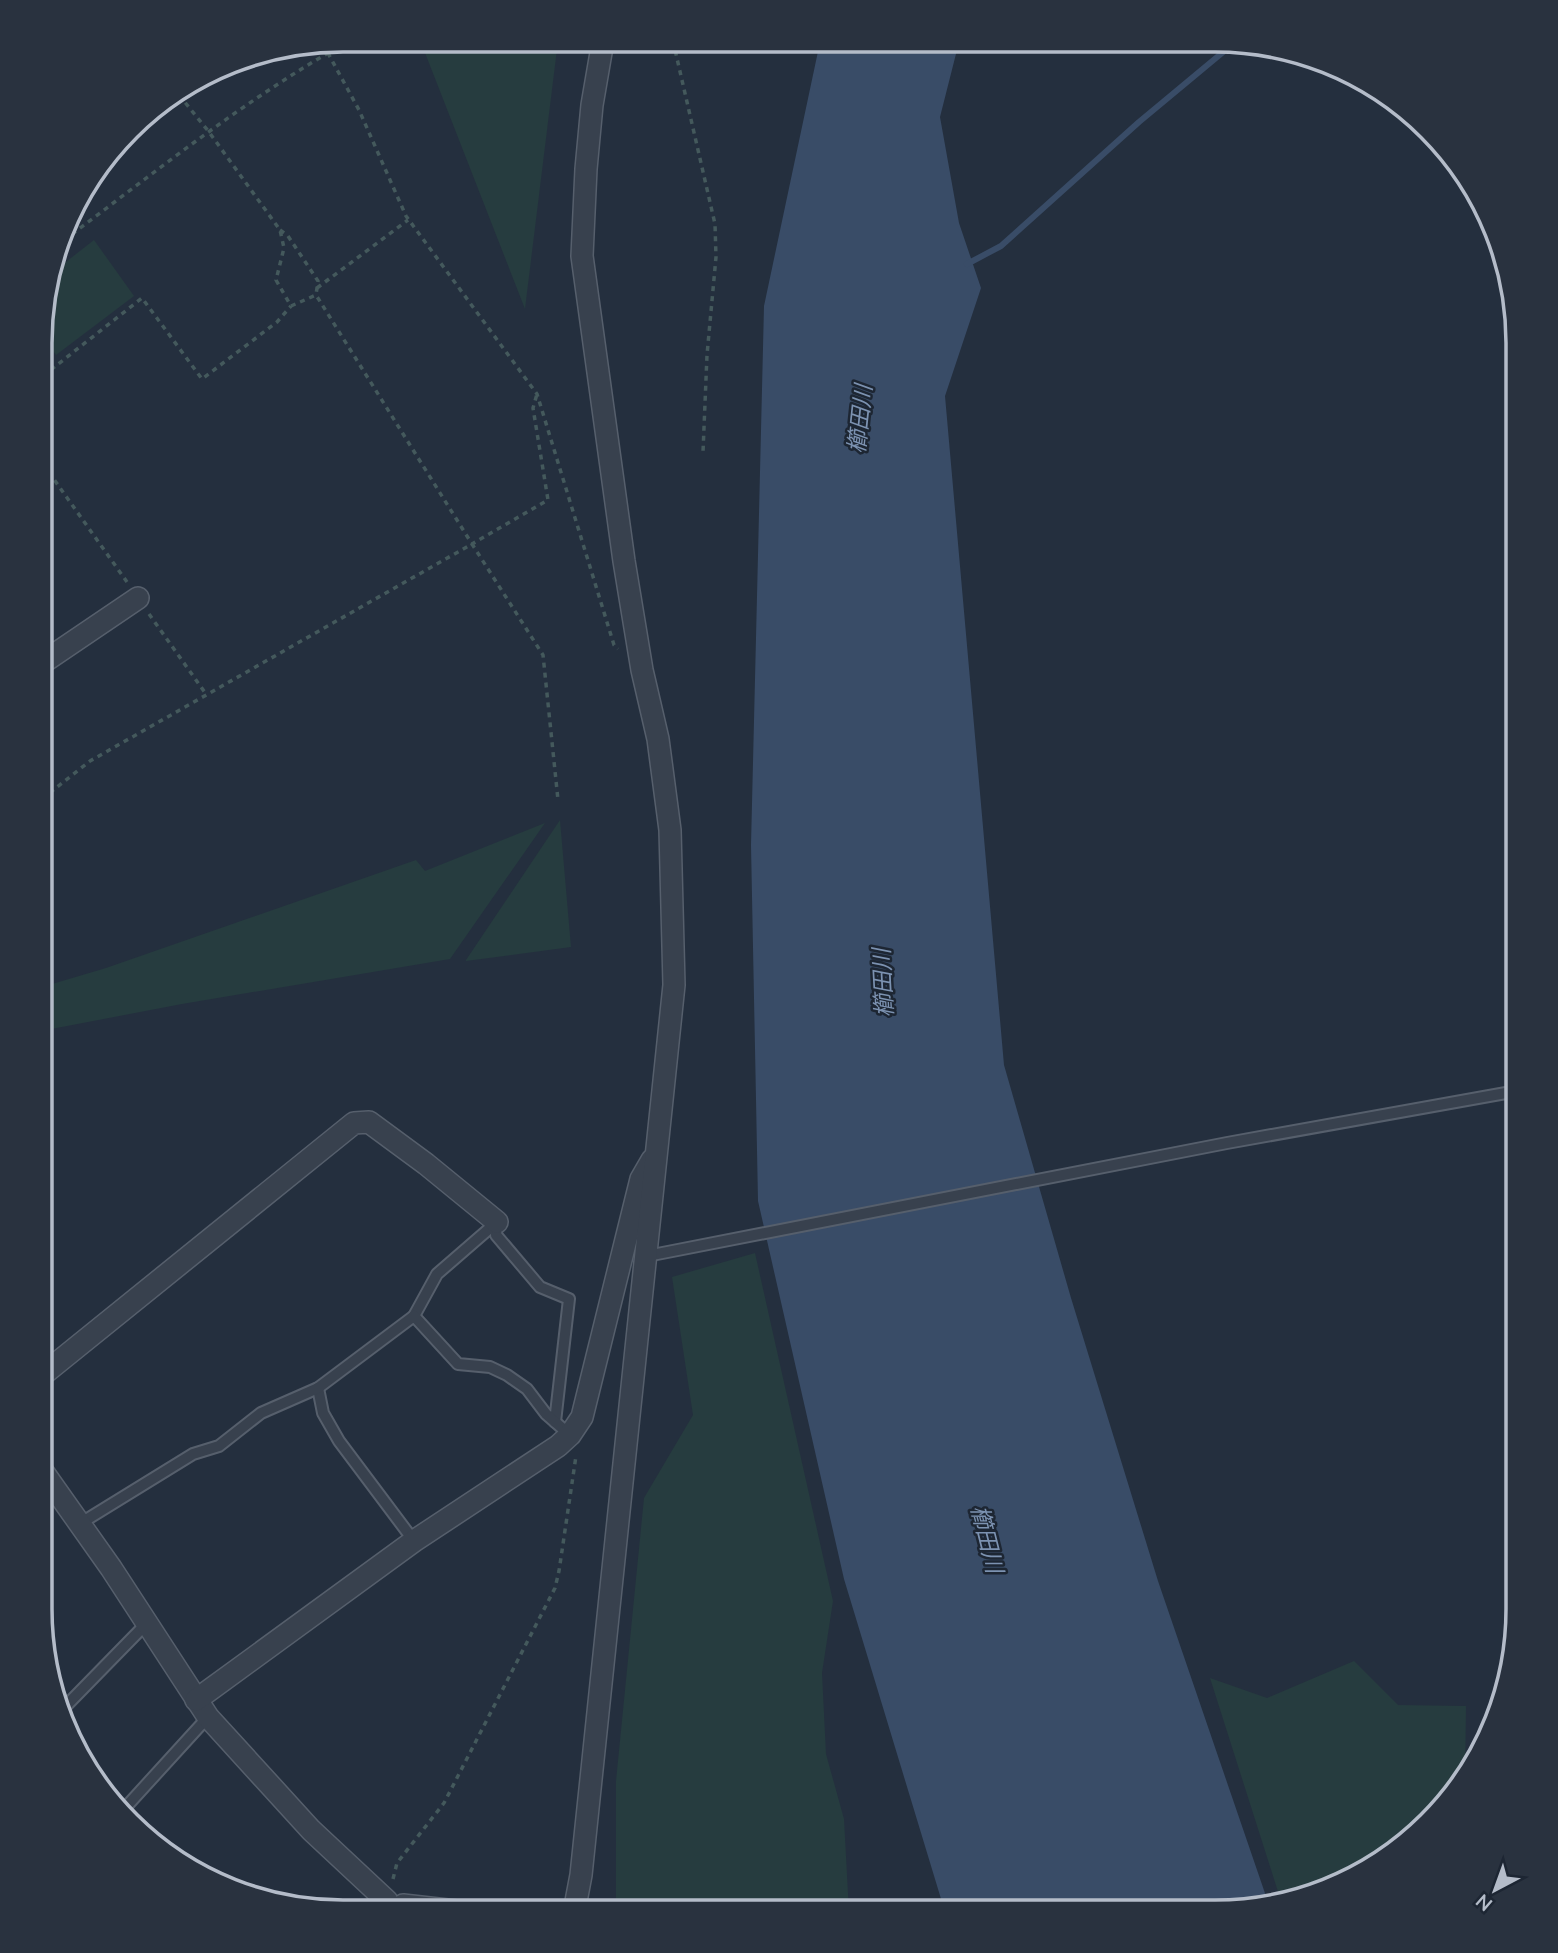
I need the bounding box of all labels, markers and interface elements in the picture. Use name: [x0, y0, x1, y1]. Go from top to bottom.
water label: 櫛田川: [841, 380, 880, 455]
water label: 櫛田川: [866, 945, 901, 1018]
water label: 櫛田川: [963, 1502, 1011, 1579]
north arrow: [1460, 1855, 1530, 1925]
text: N: [1471, 1888, 1498, 1917]

